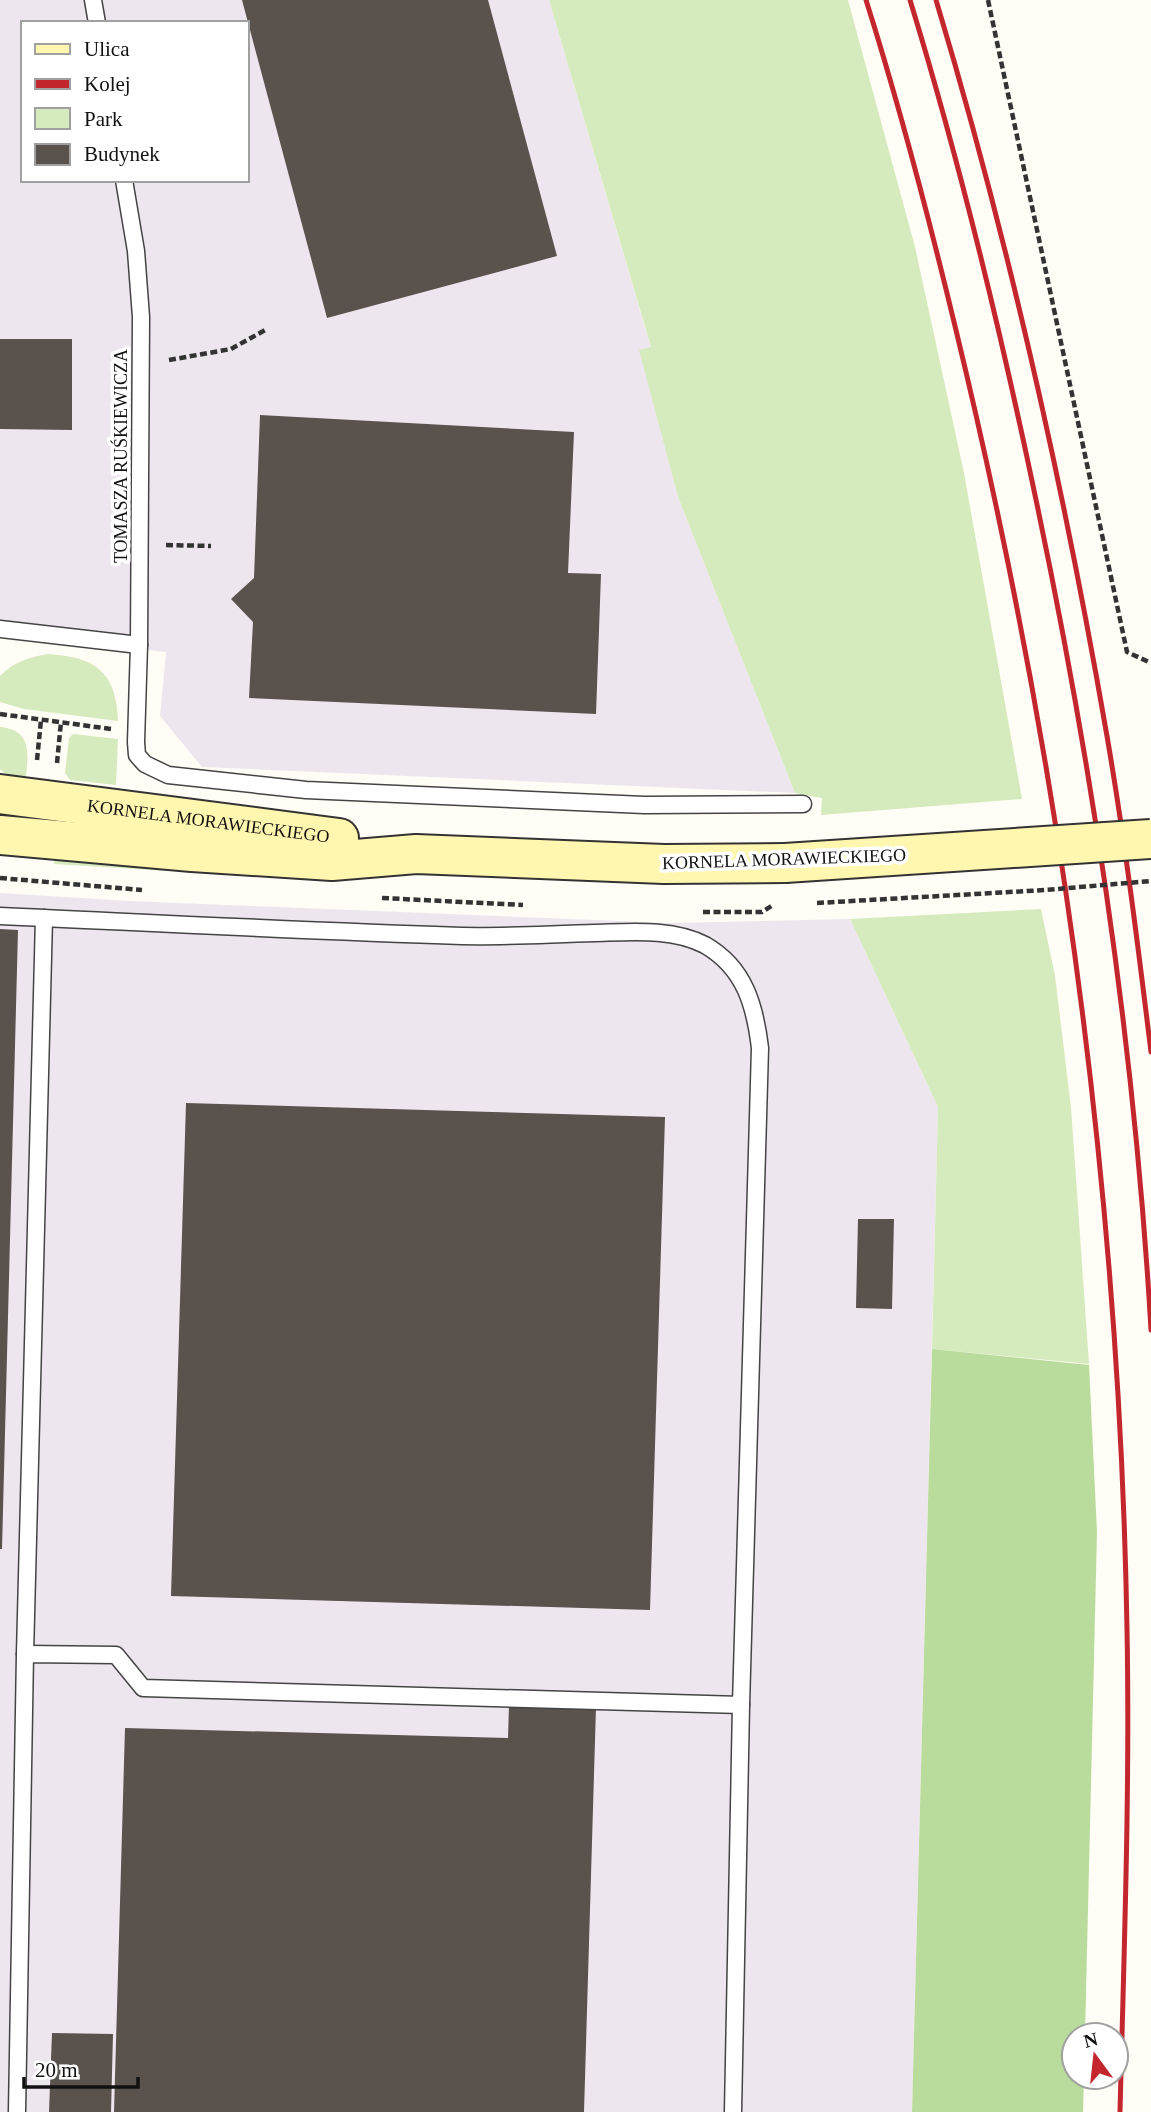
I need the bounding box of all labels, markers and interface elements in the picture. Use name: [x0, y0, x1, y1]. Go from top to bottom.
legend: [21, 21, 248, 182]
text: Ulica: [84, 37, 130, 61]
text: Kolej: [84, 72, 131, 96]
text: Park: [84, 107, 123, 131]
text: Budynek: [84, 142, 160, 166]
street label: TOMASZA RUŚKIEWICZA: [110, 349, 131, 563]
street label: KORNELA MORAWIECKIEGO: [86, 795, 331, 847]
street label: KORNELA MORAWIECKIEGO: [662, 845, 906, 873]
north arrow: [1060, 2021, 1130, 2091]
text: N: [1081, 2028, 1100, 2052]
scale bar: [24, 2046, 138, 2090]
text: 20 m: [35, 2058, 78, 2082]

